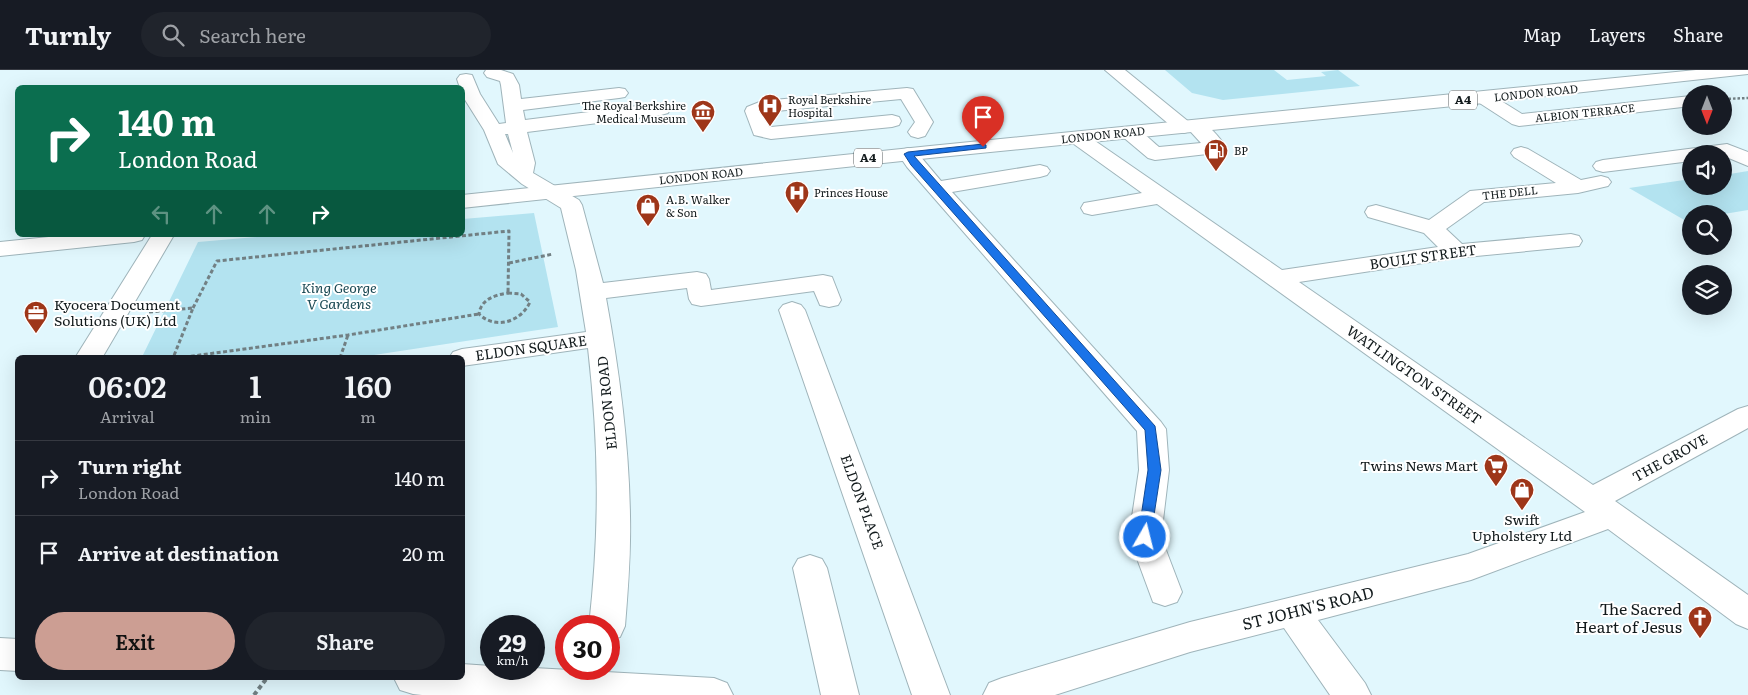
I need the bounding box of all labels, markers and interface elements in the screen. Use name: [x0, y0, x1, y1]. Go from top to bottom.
search box: [141, 12, 491, 57]
text: Turnly: [25, 17, 111, 52]
icon: search: [159, 21, 187, 49]
text: Search here: [199, 21, 306, 49]
text: Map: [1523, 21, 1561, 48]
text: Layers: [1589, 21, 1645, 48]
text: Share: [1673, 21, 1723, 48]
street label: LONDON ROAD: [1493, 80, 1579, 104]
north arrow: [1682, 85, 1732, 135]
map controls: [1682, 85, 1732, 315]
road number: A4: [1449, 90, 1477, 110]
place label: Royal Berkshire Hospital: [788, 91, 871, 120]
hospital icon: Royal Berkshire Hospital: [757, 93, 783, 127]
text: 140 m: [118, 95, 216, 147]
pin: [962, 96, 1004, 147]
place label: The Royal Berkshire Medical Museum: [581, 97, 686, 126]
museum icon: The Royal Berkshire Medical Museum: [690, 99, 716, 133]
street label: ALBION TERRACE: [1534, 99, 1636, 125]
icon: arrive: [969, 103, 997, 131]
icon: right: [35, 105, 100, 170]
street label: LONDON ROAD: [1060, 122, 1146, 146]
fuel station icon: BP: [1203, 138, 1229, 172]
text: London Road: [118, 142, 257, 175]
place label: BP: [1234, 142, 1248, 158]
button: sound: [1682, 145, 1732, 195]
road number: A4: [854, 148, 882, 168]
street label: LONDON ROAD: [658, 163, 744, 187]
hospital icon: Princes House: [784, 180, 810, 214]
street label: THE DELL: [1481, 181, 1539, 203]
place label: Princes House: [814, 184, 888, 200]
place label: A.B. Walker & Son: [666, 191, 731, 220]
shop icon: A.B. Walker & Son: [635, 193, 661, 227]
icon: left: [147, 200, 175, 228]
icon: ahead: [200, 200, 228, 228]
icon: ahead: [253, 200, 281, 228]
icon: right: [306, 200, 334, 228]
button: search: [1682, 205, 1732, 255]
street label: BOULT STREET: [1368, 239, 1478, 273]
button: layers: [1682, 265, 1732, 315]
park label: King George V Gardens: [301, 277, 377, 313]
place label: Kyocera Document Solutions (UK) Ltd: [54, 294, 180, 330]
office icon: Kyocera Document Solutions (UK) Ltd: [23, 300, 49, 334]
street label: WATLINGTON STREET: [1343, 320, 1486, 428]
street label: ELDON SQUARE: [474, 329, 588, 365]
street label: ELDON ROAD: [591, 355, 621, 451]
text: 06:02: [88, 363, 167, 407]
text: 1: [249, 363, 262, 407]
text: 160: [344, 363, 392, 407]
text: Arrival: [100, 404, 155, 428]
text: min: [240, 404, 271, 428]
text: m: [360, 404, 376, 428]
street label: THE GROVE: [1628, 428, 1711, 486]
street label: ELDON PLACE: [836, 451, 889, 552]
text: Turn right: [78, 452, 182, 480]
supermarket icon: Twins News Mart: [1483, 453, 1509, 487]
place label: Twins News Mart: [1360, 455, 1478, 475]
icon: right: [35, 464, 63, 492]
text: 140 m: [394, 464, 445, 492]
shop icon: Swift Upholstery Ltd: [1509, 477, 1535, 511]
text: London Road: [78, 480, 179, 504]
place label: Swift Upholstery Ltd: [1472, 509, 1573, 545]
position arrow: [1118, 510, 1170, 562]
icon: arrive: [35, 539, 63, 567]
text: Arrive at destination: [78, 539, 279, 567]
text: 20 m: [402, 539, 445, 567]
street label: ST JOHN'S ROAD: [1239, 579, 1376, 635]
place label: The Sacred Heart of Jesus: [1575, 596, 1682, 638]
church icon: The Sacred Heart of Jesus: [1687, 605, 1713, 639]
button: Exit: [35, 612, 235, 670]
button: Share: [245, 612, 445, 670]
speed limit sign: 30: [555, 615, 620, 680]
text: 29: [499, 623, 526, 660]
text: km/h: [497, 651, 528, 669]

